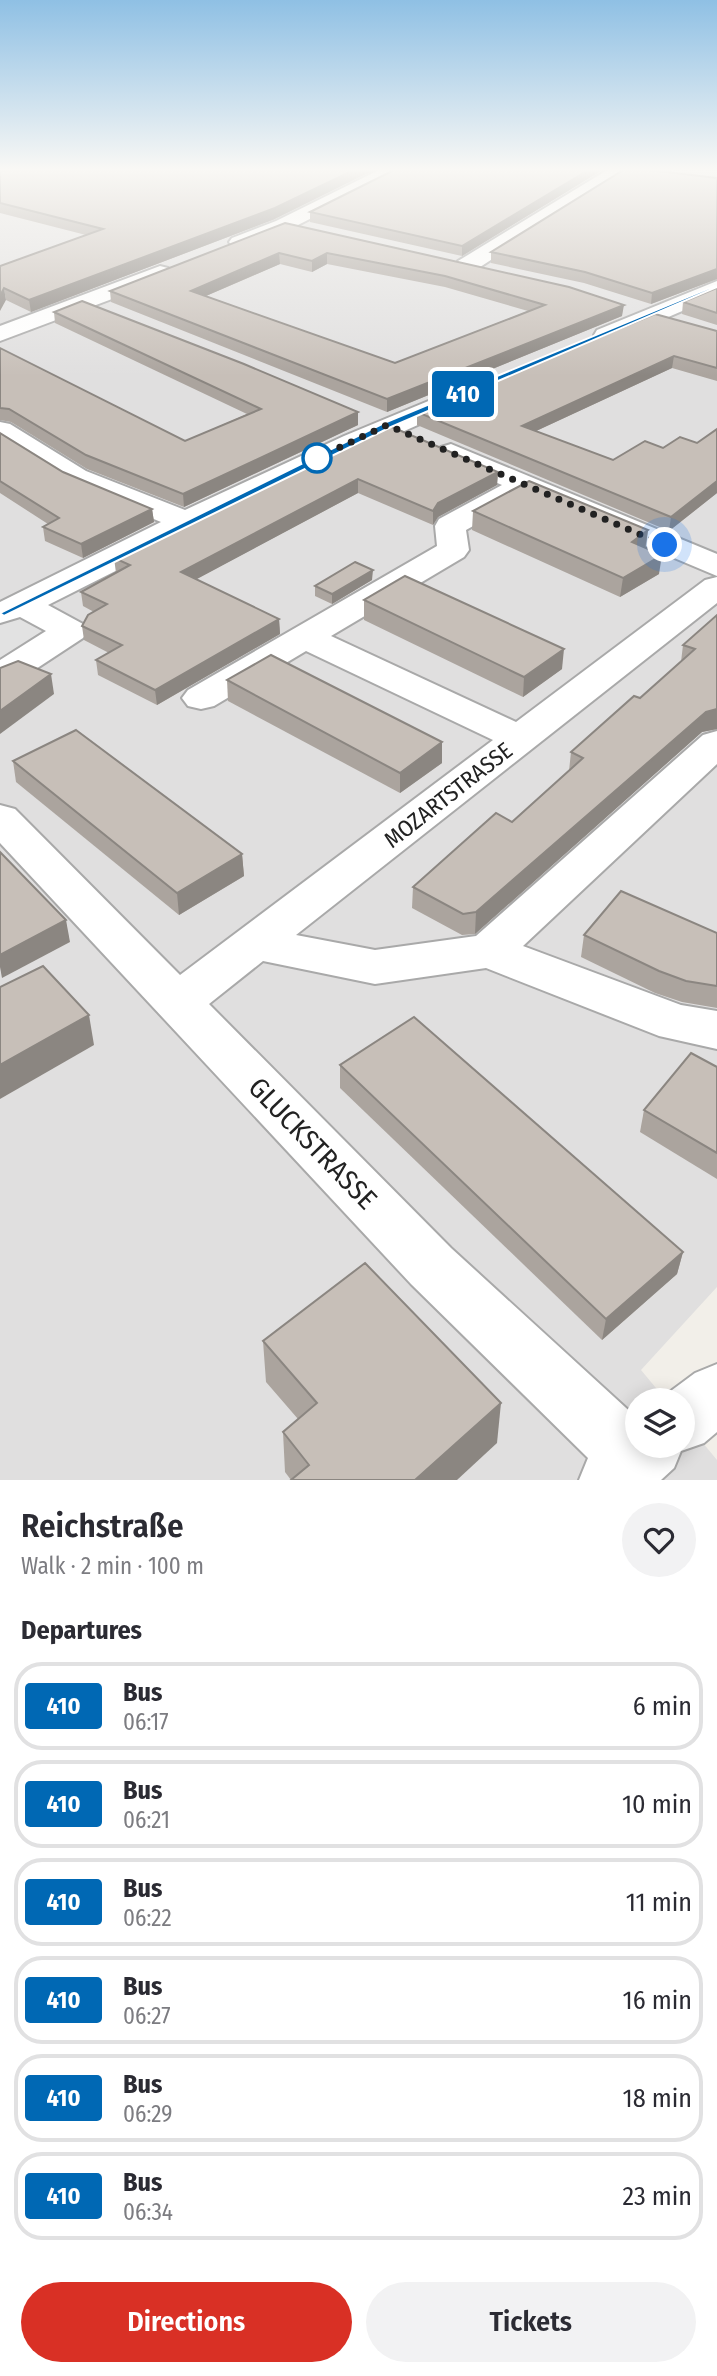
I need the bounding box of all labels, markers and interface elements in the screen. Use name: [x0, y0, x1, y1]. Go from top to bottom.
line badge: 410: [423, 371, 503, 417]
text: 410: [446, 380, 480, 408]
unlabelled marker: [302, 443, 332, 473]
your location: [647, 527, 682, 562]
street label: MOZARTSTRASSE: [378, 736, 518, 854]
street label: GLUCKSTRASSE: [242, 1071, 384, 1216]
map controls: [625, 1388, 695, 1458]
button: layers: [625, 1388, 695, 1458]
button: heart: [622, 1503, 696, 1577]
text: Reichstraße: [21, 1506, 184, 1546]
text: Walk · 2 min · 100 m: [21, 1552, 204, 1580]
text: Departures: [21, 1615, 142, 1646]
text: Bus: [123, 1677, 162, 1708]
text: 6 min: [633, 1691, 692, 1722]
text: 410: [47, 1692, 80, 1720]
text: 06:17: [123, 1708, 169, 1736]
text: Bus: [123, 1775, 162, 1806]
text: 10 min: [622, 1789, 692, 1820]
text: 410: [47, 1790, 80, 1818]
text: 06:21: [123, 1806, 170, 1834]
text: Bus: [123, 1873, 162, 1904]
text: 11 min: [626, 1887, 692, 1918]
text: 410: [47, 1888, 80, 1916]
text: 06:22: [123, 1904, 172, 1932]
text: Bus: [123, 1971, 162, 2002]
text: 16 min: [623, 1985, 692, 2016]
text: 410: [47, 1986, 80, 2014]
text: 06:27: [123, 2002, 171, 2030]
text: Bus: [123, 2069, 162, 2100]
text: 18 min: [623, 2083, 692, 2114]
text: 410: [47, 2084, 80, 2112]
text: 06:29: [123, 2100, 172, 2128]
text: Bus: [123, 2167, 162, 2198]
text: 23 min: [623, 2181, 692, 2212]
text: 410: [47, 2182, 80, 2210]
text: 06:34: [123, 2198, 173, 2226]
button: Directions: [21, 2282, 352, 2362]
button: Tickets: [366, 2282, 696, 2362]

